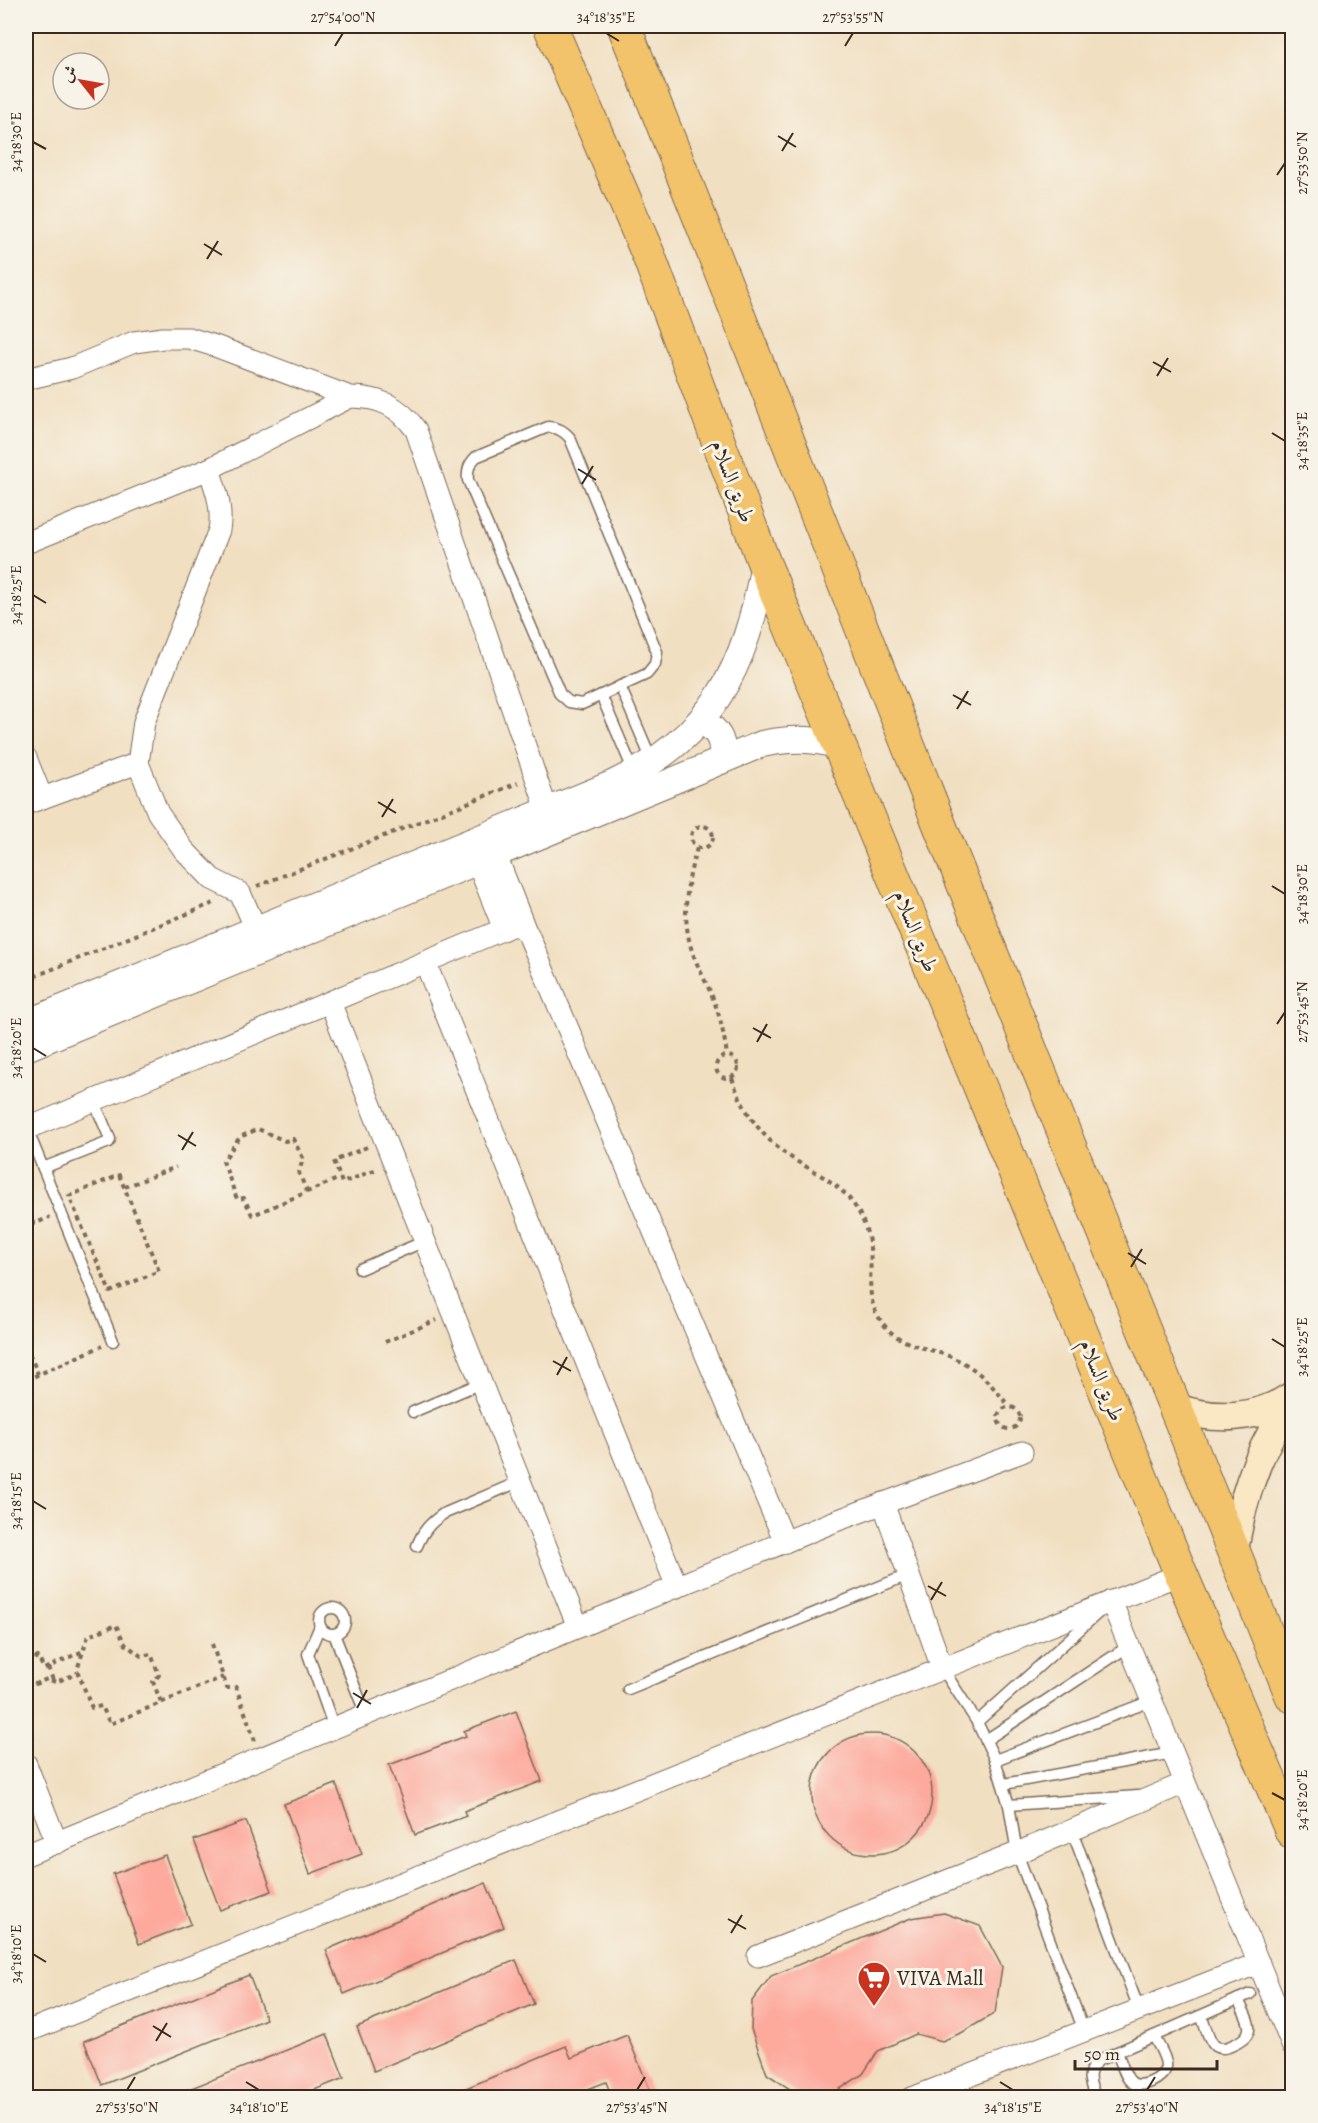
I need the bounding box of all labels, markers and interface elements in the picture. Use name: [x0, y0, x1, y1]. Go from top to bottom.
text: 27°54'00"N: [310, 7, 376, 27]
text: 34°18'35"E: [577, 7, 635, 27]
text: 27°53'55"N: [822, 7, 884, 27]
north arrow: [51, 51, 111, 111]
text: ش: [55, 61, 83, 86]
text: 34°18'30"E: [6, 112, 26, 172]
text: 27°53'50"N: [1292, 131, 1312, 195]
text: 34°18'35"E: [1292, 412, 1312, 470]
street label: طريق السلام: [701, 435, 762, 528]
text: 34°18'25"E: [6, 565, 26, 625]
text: 34°18'30"E: [1292, 864, 1312, 924]
street label: طريق السلام: [883, 886, 945, 978]
text: 27°53'45"N: [1292, 981, 1312, 1043]
text: 34°18'20"E: [6, 1017, 26, 1079]
text: 34°18'25"E: [1292, 1317, 1312, 1377]
street label: طريق السلام: [1069, 1335, 1131, 1427]
text: 34°18'15"E: [6, 1472, 26, 1530]
text: 34°18'20"E: [1292, 1769, 1312, 1831]
text: 34°18'10"E: [6, 1924, 26, 1984]
supermarket icon: VIVA Mall: [856, 1960, 892, 2007]
place label: VIVA Mall: [896, 1964, 983, 1992]
scale bar: [1075, 2033, 1218, 2071]
text: 50 m: [1084, 2042, 1120, 2066]
text: 27°53'50"N: [96, 2097, 159, 2117]
text: 34°18'10"E: [229, 2097, 289, 2117]
text: 27°53'45"N: [606, 2097, 668, 2117]
text: 34°18'15"E: [984, 2097, 1042, 2117]
text: 27°53'40"N: [1115, 2097, 1179, 2117]

